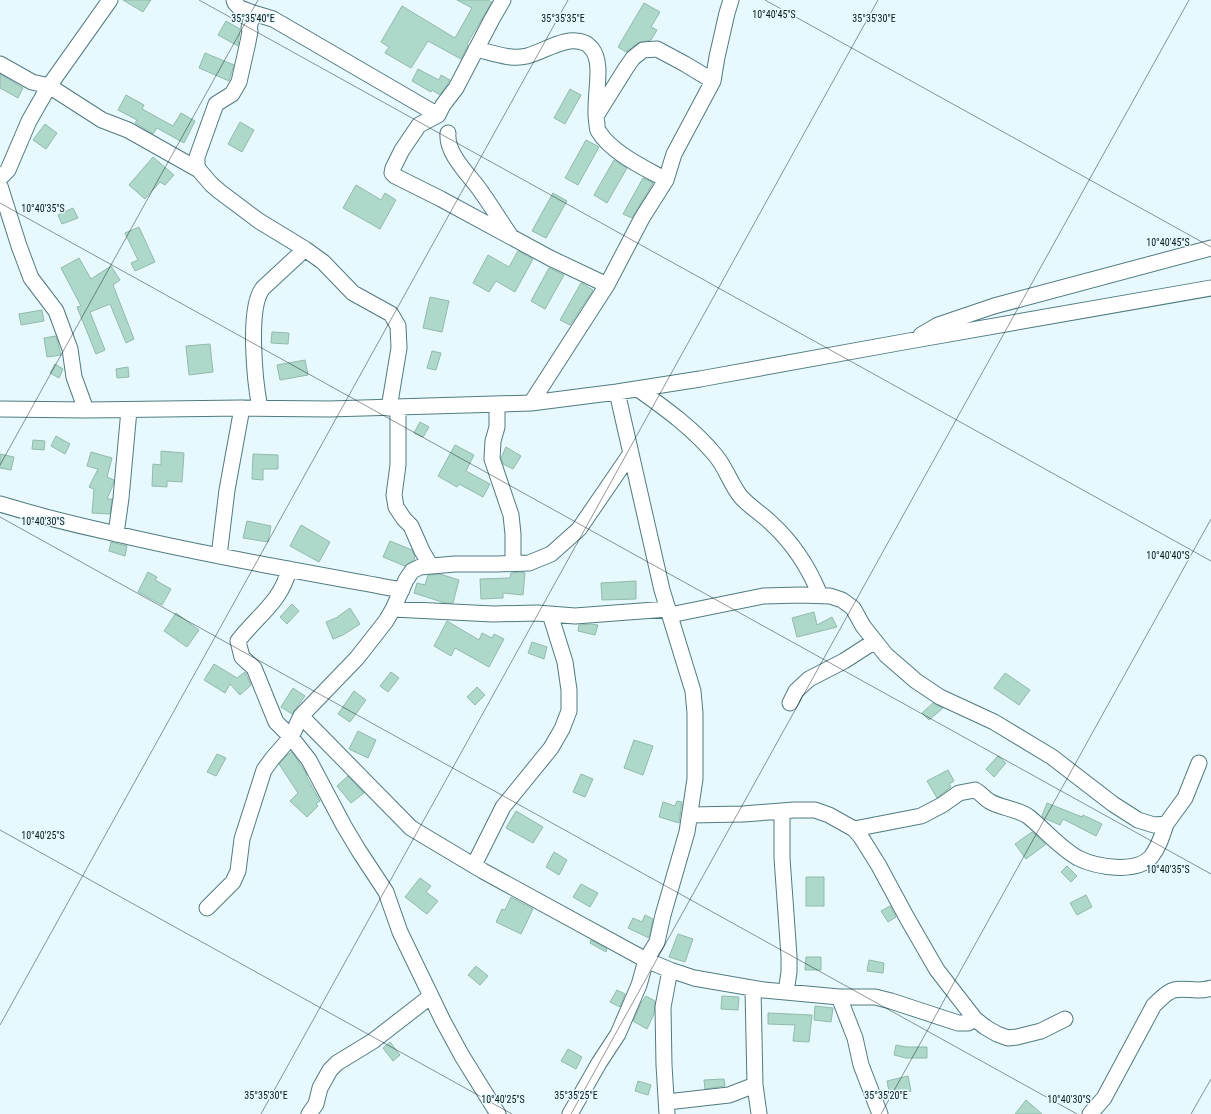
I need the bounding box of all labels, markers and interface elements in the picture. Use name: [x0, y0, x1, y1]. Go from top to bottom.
text: 10°40'45"S: [752, 9, 796, 20]
text: 35°35'40"E: [231, 13, 275, 24]
text: 35°35'35"E: [541, 13, 585, 24]
text: 35°35'30"E: [852, 13, 896, 24]
text: 10°40'35"S: [21, 203, 65, 214]
text: 10°40'45"S: [1146, 237, 1190, 248]
text: 10°40'30"S: [21, 516, 65, 527]
text: 10°40'40"S: [1146, 550, 1190, 561]
text: 10°40'25"S: [21, 830, 65, 841]
text: 10°40'35"S: [1146, 864, 1190, 875]
text: 35°35'30"E: [244, 1090, 288, 1101]
text: 35°35'25"E: [554, 1090, 598, 1101]
text: 35°35'20"E: [864, 1090, 908, 1101]
text: 10°40'25"S: [481, 1094, 525, 1105]
text: 10°40'30"S: [1047, 1094, 1091, 1105]

